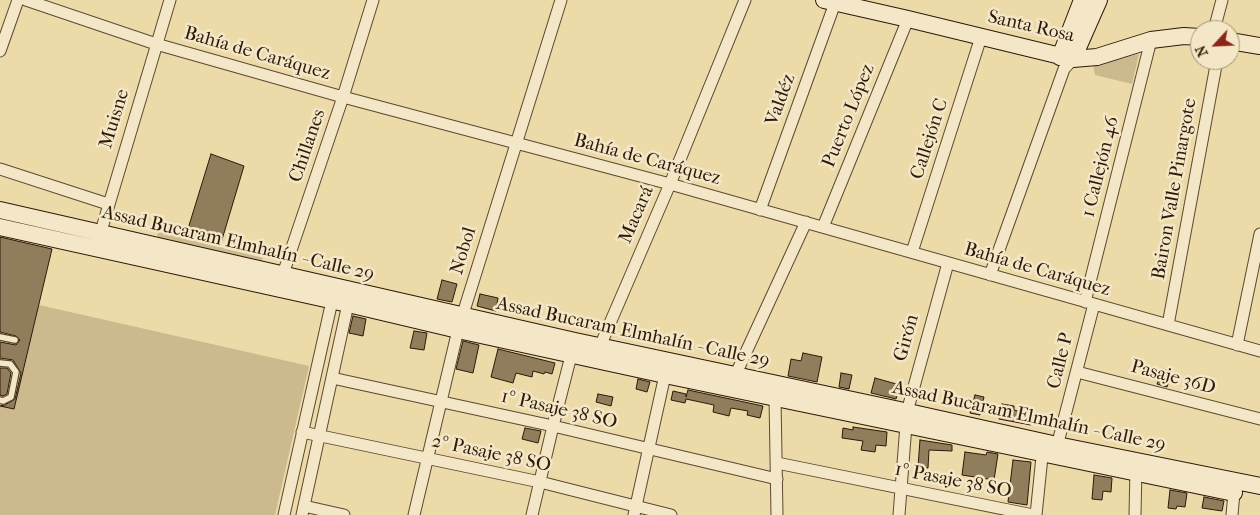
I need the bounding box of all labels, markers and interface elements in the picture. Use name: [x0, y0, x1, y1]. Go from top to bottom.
street label: Santa Rosa: [986, 6, 1076, 48]
north arrow: [1190, 20, 1240, 70]
street label: Bahía de Caráquez: [181, 22, 333, 86]
text: N: [1192, 43, 1212, 60]
street label: Puerto López: [818, 61, 880, 171]
street label: Valdéz: [761, 71, 801, 129]
street label: Muisne: [95, 87, 135, 151]
street label: Callejón C: [906, 96, 954, 182]
street label: Bairon Valle Pinargote: [1148, 96, 1202, 282]
street label: Chillanes: [285, 106, 331, 186]
street label: 1 Callejón 46: [1077, 114, 1125, 220]
street label: Bahía de Caráquez: [571, 129, 723, 191]
street label: Macará: [615, 183, 659, 247]
street label: Assad Bucaram Elmhalín - Calle 29: [100, 202, 376, 286]
street label: Nobol: [446, 225, 482, 277]
street label: Bahía de Caráquez: [961, 238, 1113, 302]
street label: Assad Bucaram Elmhalín - Calle 29: [494, 293, 772, 373]
street label: Girón: [889, 312, 925, 364]
street label: Calle P: [1043, 331, 1079, 391]
street label: Pasaje 36D: [1128, 356, 1218, 400]
street label: Assad Bucaram Elmhalín - Calle 29: [890, 377, 1168, 457]
street label: 1º Pasaje 38 SO: [499, 386, 619, 434]
street label: 2º Pasaje 38 SO: [429, 430, 553, 478]
street label: 1º Pasaje 38 SO: [893, 459, 1013, 503]

